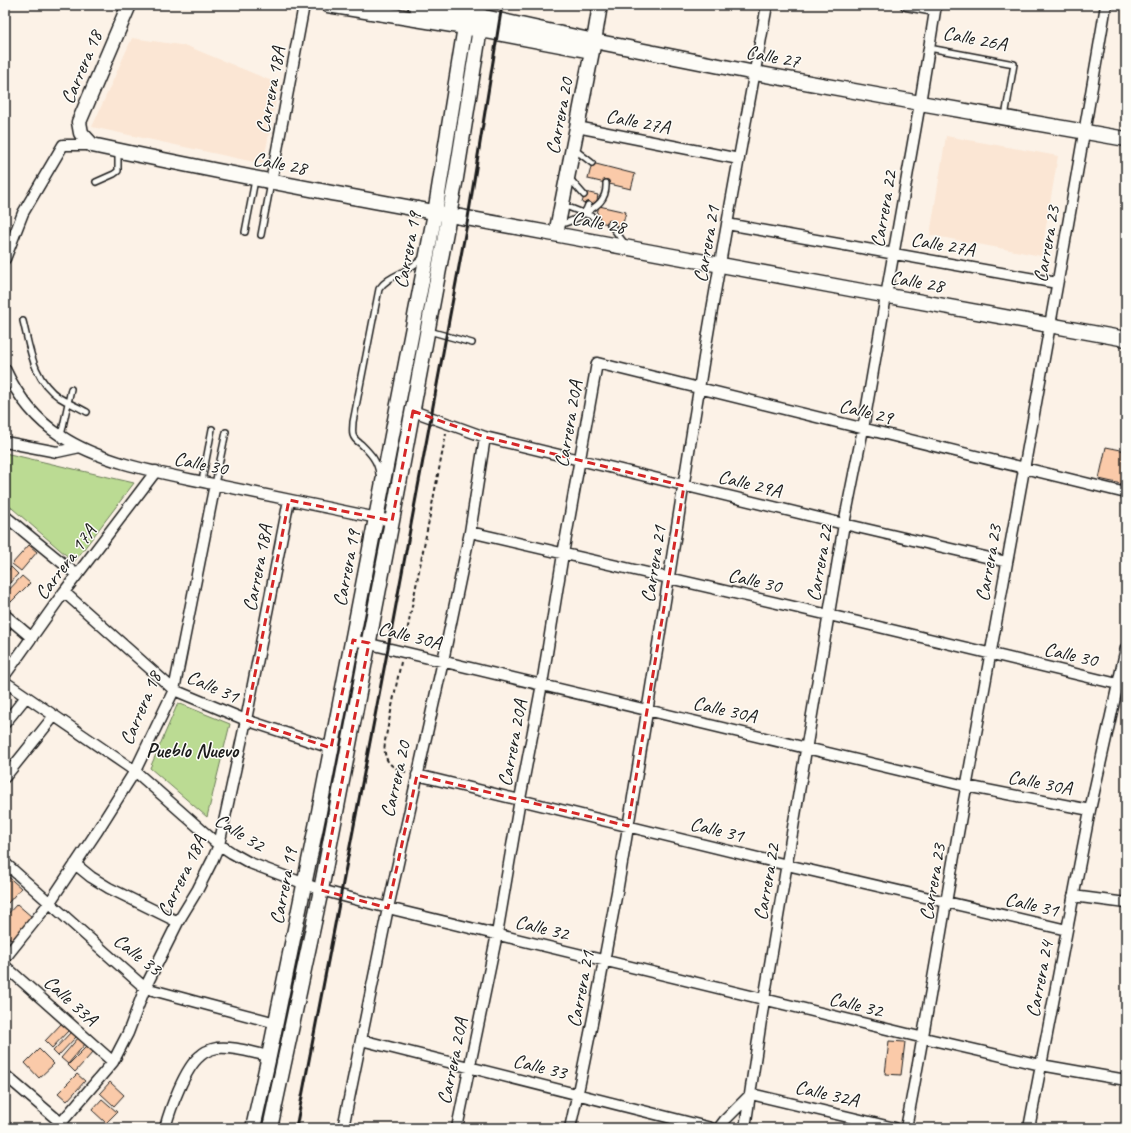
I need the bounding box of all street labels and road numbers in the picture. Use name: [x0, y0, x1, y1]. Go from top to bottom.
street label: Calle 26A: [941, 20, 1010, 57]
street label: Carrera 18: [55, 25, 109, 108]
street label: Calle 27: [744, 39, 803, 74]
street label: Carrera 18A: [250, 44, 291, 135]
street label: Carrera 20: [540, 74, 580, 156]
street label: Calle 27A: [604, 103, 673, 140]
street label: Calle 28: [251, 146, 311, 181]
street label: Carrera 22: [864, 167, 903, 249]
street label: Carrera 23: [1027, 202, 1066, 284]
street label: Carrera 21: [687, 203, 726, 284]
street label: Calle 28: [570, 205, 630, 240]
street label: Carrera 19: [388, 208, 428, 290]
street label: Calle 27A: [909, 227, 978, 263]
street label: Calle 28: [888, 264, 948, 299]
street label: Carrera 20A: [549, 378, 589, 469]
street label: Calle 29: [837, 393, 897, 431]
street label: Calle 30: [172, 446, 232, 482]
street label: Calle 29A: [716, 464, 785, 504]
street label: Carrera 17A: [29, 519, 102, 605]
street label: Carrera 22: [800, 521, 839, 603]
street label: Carrera 23: [969, 521, 1008, 603]
street label: Carrera 18A: [237, 522, 278, 613]
street label: Carrera 21: [635, 523, 672, 604]
street label: Carrera 19: [327, 526, 367, 608]
street label: Calle 30: [726, 562, 786, 599]
street label: Calle 30A: [376, 616, 445, 656]
street label: Calle 30: [1042, 636, 1102, 673]
street label: Calle 31: [183, 664, 244, 709]
street label: Carrera 18: [114, 666, 168, 749]
street label: Calle 30A: [691, 690, 760, 729]
street label: Carrera 20A: [492, 697, 533, 788]
street label: Carrera 20: [375, 737, 417, 820]
street label: Calle 30A: [1006, 764, 1075, 801]
street label: Calle 32: [210, 807, 271, 858]
street label: Calle 31: [688, 811, 747, 848]
street label: Carrera 18A: [151, 831, 212, 921]
street label: Carrera 22: [747, 840, 786, 922]
street label: Carrera 23: [913, 840, 952, 922]
street label: Carrera 19: [264, 844, 304, 926]
street label: Calle 31: [1003, 886, 1062, 923]
street label: Calle 32: [513, 909, 573, 947]
street label: Calle 33: [109, 928, 168, 982]
street label: Carrera 24: [1020, 937, 1060, 1019]
street label: Carrera 21: [561, 948, 600, 1029]
street label: Calle 33A: [38, 970, 104, 1032]
street label: Calle 32: [827, 986, 887, 1024]
street label: Carrera 20A: [431, 1015, 474, 1106]
street label: Calle 33: [511, 1048, 571, 1086]
street label: Calle 32A: [793, 1074, 862, 1113]

